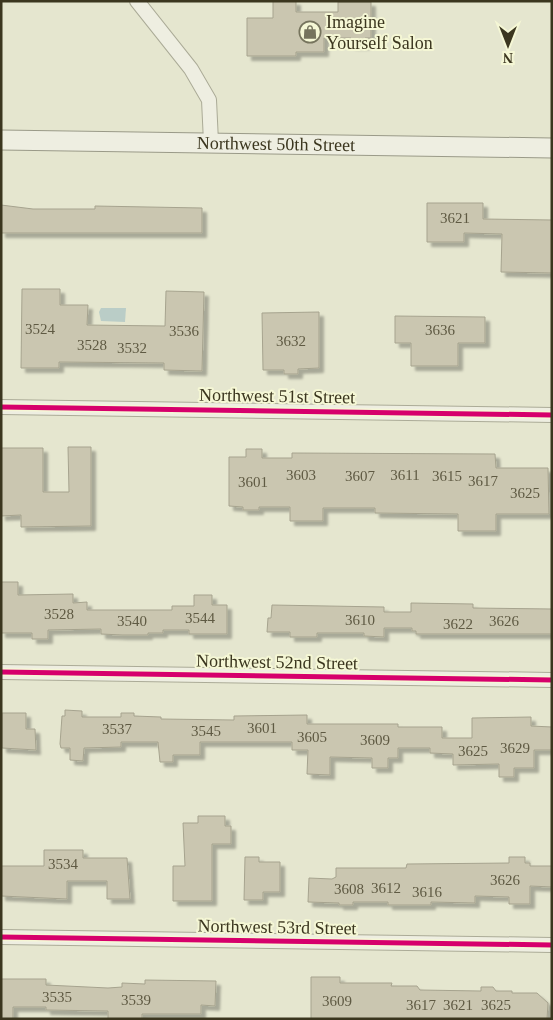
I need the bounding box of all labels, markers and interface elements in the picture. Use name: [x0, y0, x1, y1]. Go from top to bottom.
place label: Imagine Yourself Salon: [326, 12, 433, 53]
shop icon: Imagine Yourself Salon: [298, 20, 322, 44]
north arrow: [483, 20, 533, 70]
text: N: [503, 50, 513, 65]
street label: Northwest 50th Street: [197, 133, 355, 155]
house number: 3621: [440, 210, 470, 226]
house number: 3524: [25, 321, 56, 337]
house number: 3636: [425, 322, 456, 338]
house number: 3536: [169, 323, 200, 339]
house number: 3632: [276, 333, 306, 349]
house number: 3528: [77, 337, 107, 353]
house number: 3532: [117, 340, 147, 356]
street label: Northwest 51st Street: [199, 385, 355, 407]
house number: 3603: [286, 467, 316, 483]
house number: 3611: [390, 467, 420, 483]
house number: 3607: [345, 468, 376, 484]
house number: 3615: [432, 468, 462, 484]
house number: 3617: [468, 473, 499, 489]
house number: 3601: [238, 474, 268, 490]
house number: 3625: [510, 485, 540, 501]
house number: 3528: [44, 606, 74, 622]
house number: 3544: [185, 610, 216, 626]
house number: 3610: [345, 612, 375, 628]
house number: 3540: [117, 613, 147, 629]
house number: 3626: [489, 613, 520, 629]
house number: 3622: [443, 616, 473, 632]
street label: Northwest 52nd Street: [196, 651, 358, 673]
house number: 3601: [247, 720, 277, 736]
house number: 3537: [102, 721, 133, 737]
house number: 3545: [191, 723, 221, 739]
house number: 3605: [297, 729, 327, 745]
house number: 3609: [360, 732, 390, 748]
house number: 3629: [500, 740, 530, 756]
house number: 3625: [458, 743, 488, 759]
house number: 3534: [48, 856, 79, 872]
house number: 3626: [490, 872, 521, 888]
house number: 3612: [371, 880, 401, 896]
house number: 3608: [334, 881, 364, 897]
house number: 3616: [412, 884, 443, 900]
street label: Northwest 53rd Street: [197, 916, 357, 938]
house number: 3535: [42, 989, 72, 1005]
house number: 3539: [121, 992, 151, 1008]
house number: 3609: [322, 993, 352, 1009]
house number: 3617: [406, 997, 437, 1013]
house number: 3621: [443, 997, 473, 1013]
house number: 3625: [481, 997, 511, 1013]

